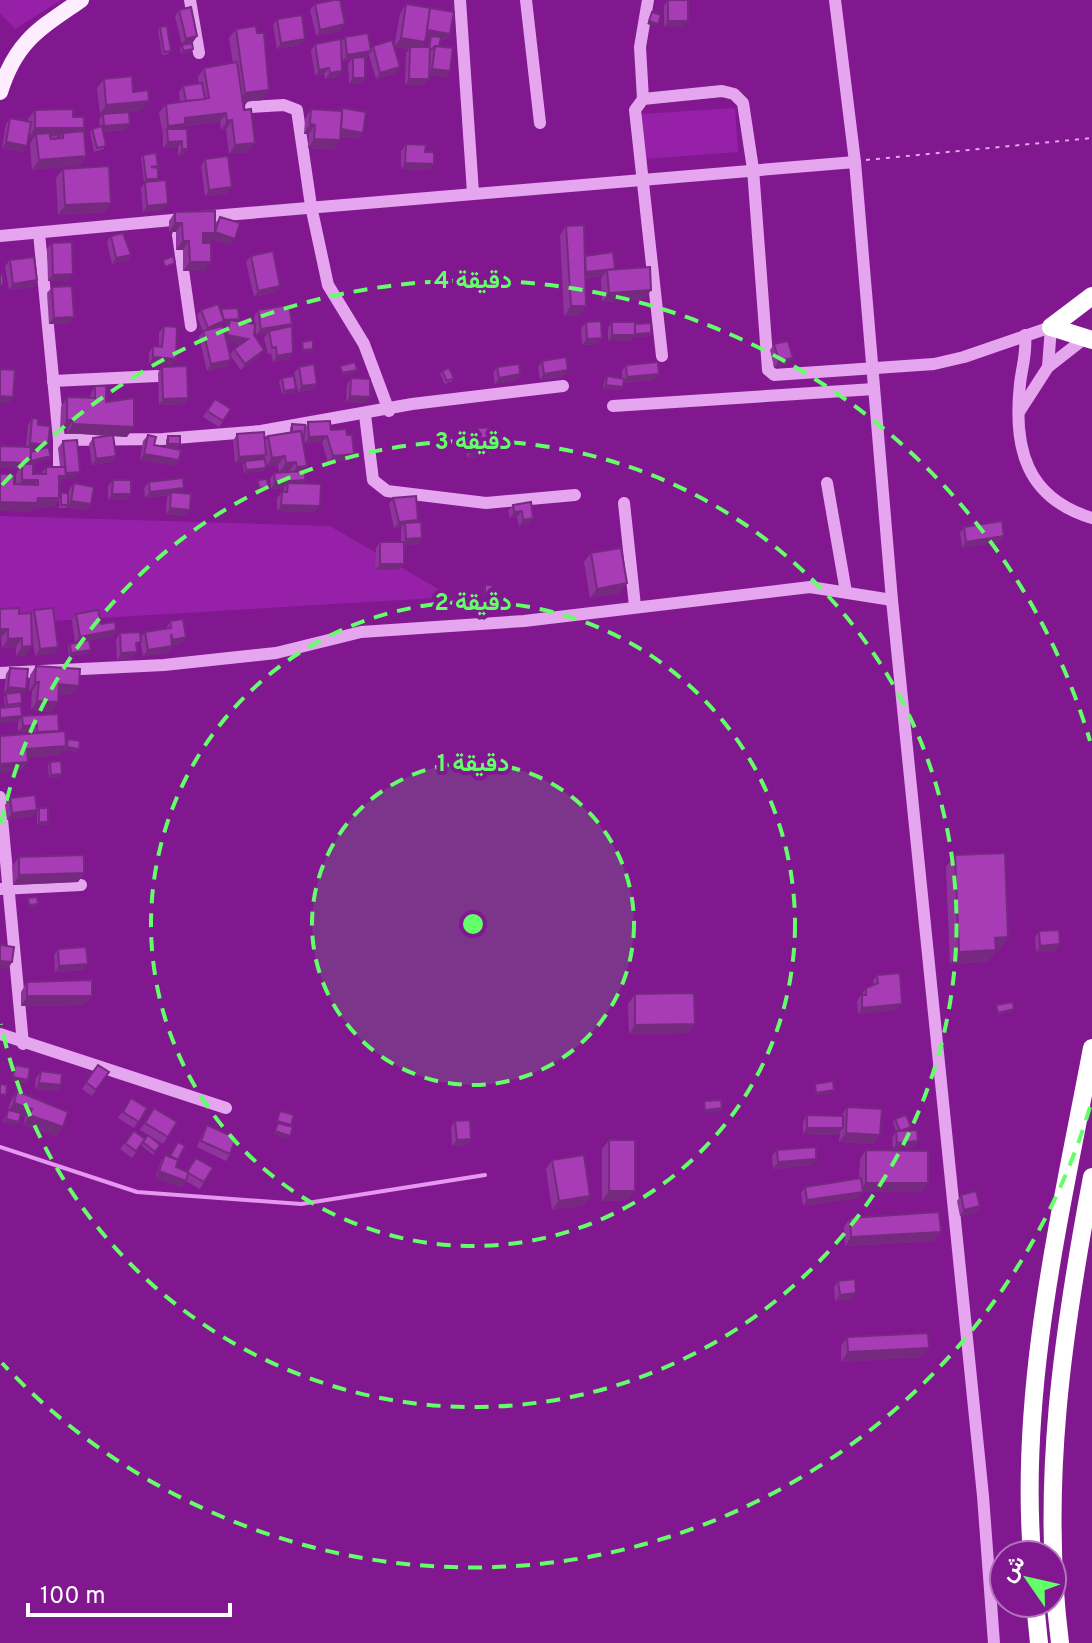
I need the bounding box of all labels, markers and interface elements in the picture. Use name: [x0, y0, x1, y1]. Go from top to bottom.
text: 4 دقيقة: [434, 267, 512, 297]
text: 3 دقيقة: [435, 428, 511, 458]
text: 2 دقيقة: [434, 589, 512, 619]
text: 1 دقيقة: [437, 750, 509, 780]
centre of rings: [459, 910, 487, 938]
north arrow: [988, 1539, 1068, 1619]
text: ش: [995, 1551, 1032, 1588]
scale bar: [28, 1567, 230, 1617]
text: 100 m: [40, 1582, 106, 1612]

